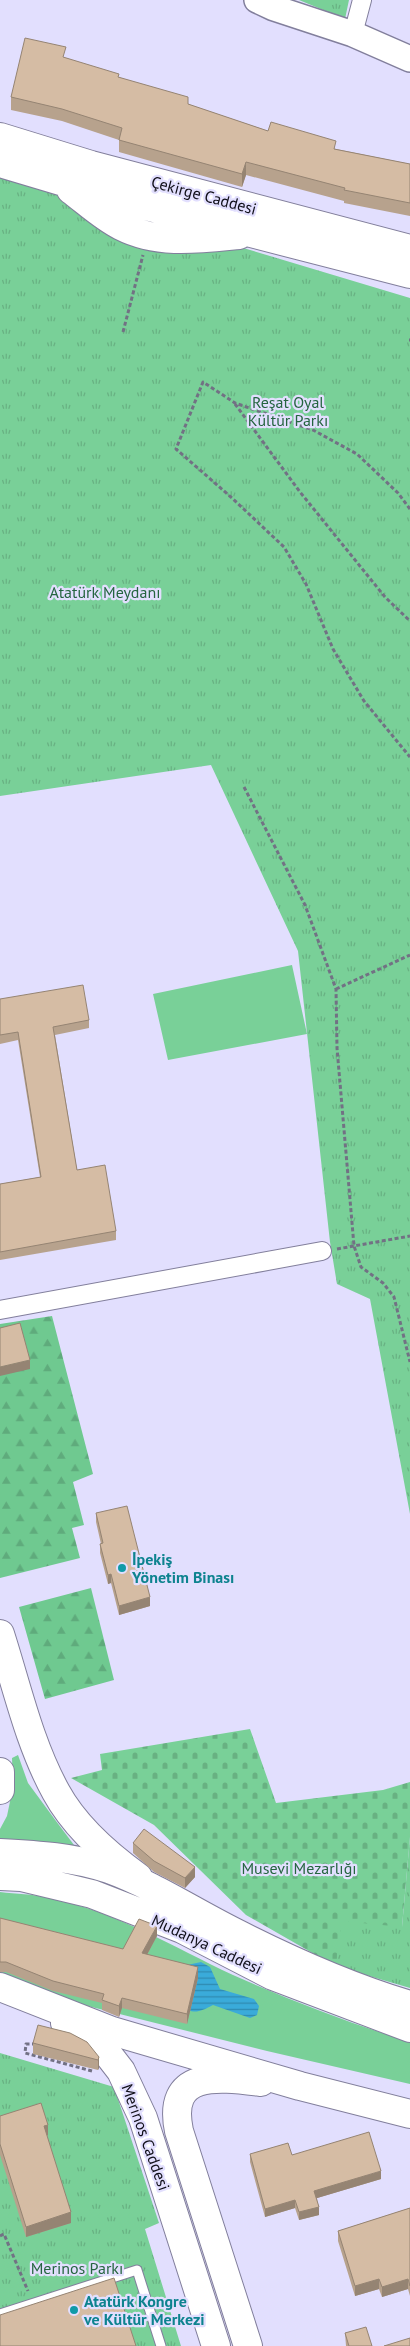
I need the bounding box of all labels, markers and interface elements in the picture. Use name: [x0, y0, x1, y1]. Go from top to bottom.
street label: Çekirge Caddesi: [149, 171, 259, 219]
park label: Reşat Oyal Kültür Parkı: [248, 392, 328, 430]
park label: Atatürk Meydanı: [50, 582, 160, 602]
place label: İpekiş Yönetim Binası: [131, 1549, 234, 1587]
marker: İpekiş Yönetim Binası: [116, 1562, 128, 1574]
park label: Musevi Mezarlığı: [241, 1858, 357, 1878]
street label: Mudanya Caddesi: [149, 1910, 265, 1978]
street label: Merinos Caddesi: [117, 2081, 175, 2193]
park label: Merinos Parkı: [31, 2258, 123, 2278]
place label: Atatürk Kongre ve Kültür Merkezi: [83, 2291, 205, 2329]
marker: Atatürk Kongre ve Kültür Merkezi: [68, 2304, 80, 2316]

